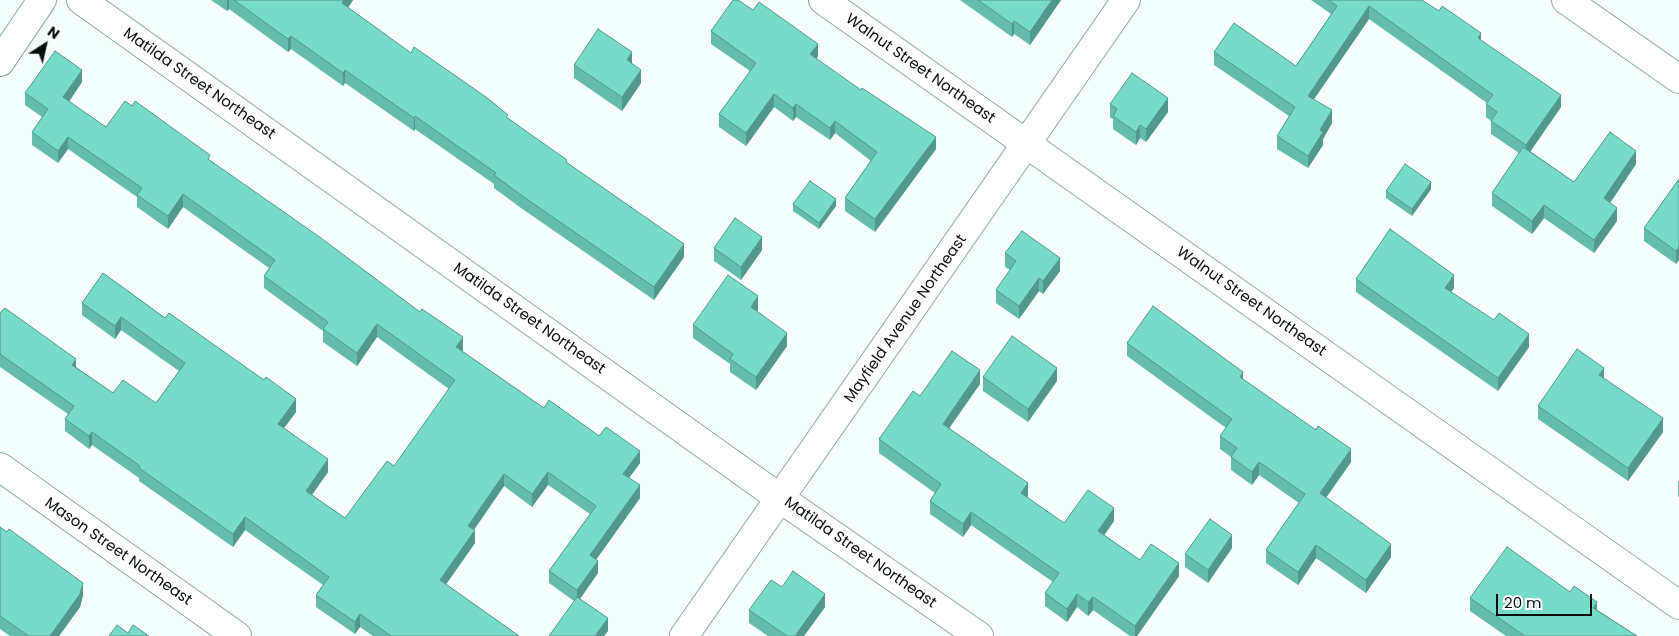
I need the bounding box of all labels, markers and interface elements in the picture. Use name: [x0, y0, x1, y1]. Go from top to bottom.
street label: Walnut Street Northeast: [842, 10, 998, 128]
north arrow: [20, 20, 70, 70]
text: N: [44, 22, 64, 44]
street label: Matilda Street Northeast: [119, 25, 279, 143]
street label: Mayfield Avenue Northeast: [841, 231, 971, 407]
street label: Walnut Street Northeast: [1173, 243, 1329, 361]
street label: Matilda Street Northeast: [449, 260, 609, 378]
street label: Mason Street Northeast: [41, 494, 195, 610]
street label: Matilda Street Northeast: [780, 494, 940, 612]
scale bar: [1499, 584, 1595, 616]
text: 20 m: [1504, 592, 1542, 613]

